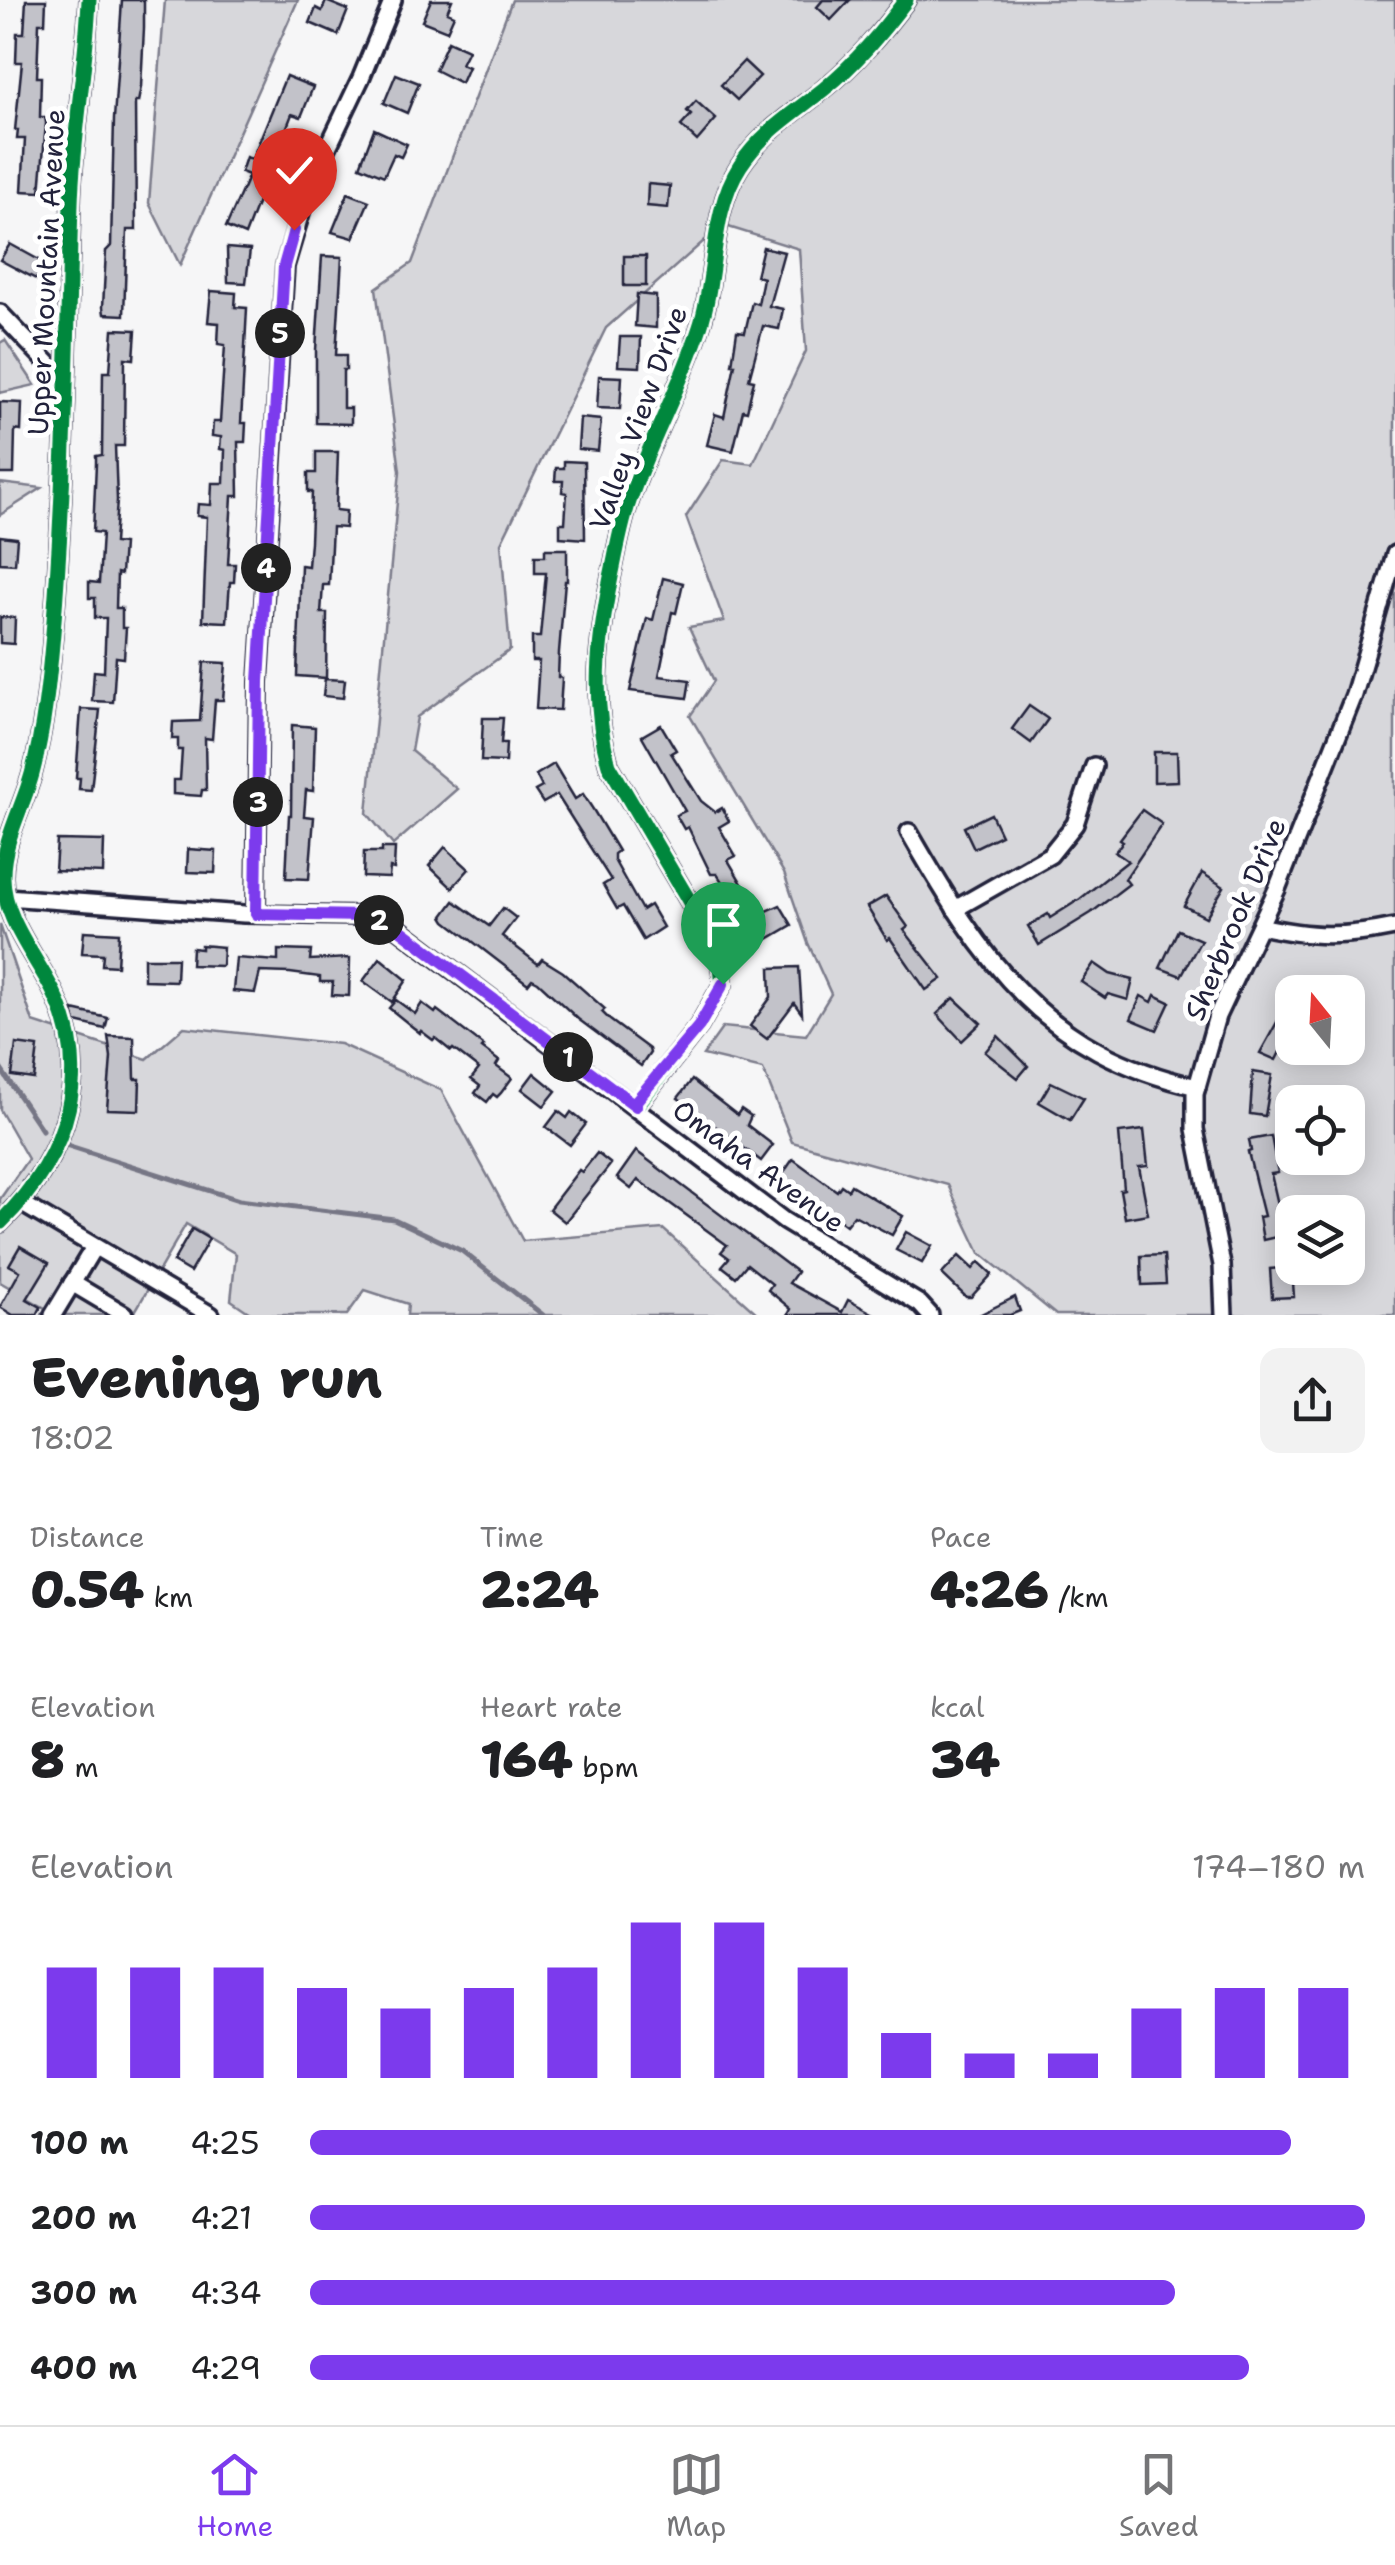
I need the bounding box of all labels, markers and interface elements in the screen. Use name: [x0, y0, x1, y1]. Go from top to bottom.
street label: Upper Mountain Avenue: [18, 108, 74, 436]
pin: [252, 128, 337, 231]
icon: check: [267, 143, 322, 198]
street label: Valley View Drive: [580, 301, 696, 535]
pin: 5: [255, 308, 305, 358]
text: 5: [271, 314, 289, 352]
pin: 4: [241, 543, 291, 593]
text: 4: [256, 549, 276, 587]
pin: 3: [233, 777, 283, 827]
text: 3: [248, 783, 268, 821]
street label: Sherbrook Drive: [1175, 812, 1295, 1026]
pin: [681, 882, 766, 985]
pin: 2: [354, 895, 404, 945]
icon: arrive: [696, 897, 751, 952]
text: 2: [369, 901, 389, 939]
north arrow: [1275, 975, 1365, 1065]
map controls: [1275, 975, 1365, 1285]
pin: 1: [543, 1032, 593, 1082]
text: 1: [562, 1038, 574, 1076]
button: locate: [1275, 1085, 1365, 1175]
street label: Omaha Avenue: [665, 1091, 853, 1241]
button: layers: [1275, 1195, 1365, 1285]
text: Evening run: [30, 1341, 382, 1415]
button: share: [1260, 1348, 1365, 1453]
text: 18:02: [30, 1416, 115, 1459]
text: Distance: [30, 1518, 145, 1556]
text: Time: [480, 1518, 544, 1556]
text: Pace: [930, 1518, 992, 1556]
text: 0.54: [30, 1556, 144, 1623]
text: 2:24: [480, 1556, 599, 1623]
text: 4:26: [930, 1556, 1049, 1623]
text: km: [144, 1578, 193, 1616]
text: /km: [1049, 1578, 1109, 1616]
text: Elevation: [30, 1688, 155, 1726]
text: Heart rate: [480, 1688, 623, 1726]
text: kcal: [930, 1688, 984, 1726]
text: 8: [30, 1726, 65, 1793]
text: 164: [480, 1726, 573, 1793]
text: 34: [930, 1726, 1000, 1793]
text: m: [65, 1748, 99, 1786]
text: bpm: [573, 1748, 639, 1786]
text: Elevation: [30, 1845, 173, 1888]
text: 174–180 m: [1192, 1845, 1365, 1888]
text: 100 m: [30, 2121, 129, 2164]
text: 4:25: [190, 2121, 260, 2164]
text: 200 m: [30, 2196, 137, 2239]
text: 4:21: [190, 2196, 252, 2239]
text: 300 m: [30, 2271, 137, 2314]
text: 4:34: [190, 2271, 262, 2314]
text: 400 m: [30, 2346, 137, 2389]
text: 4:29: [190, 2346, 261, 2389]
tab: Home: [196, 2447, 273, 2545]
tab: Map: [666, 2447, 726, 2545]
tab: Saved: [1119, 2447, 1199, 2545]

